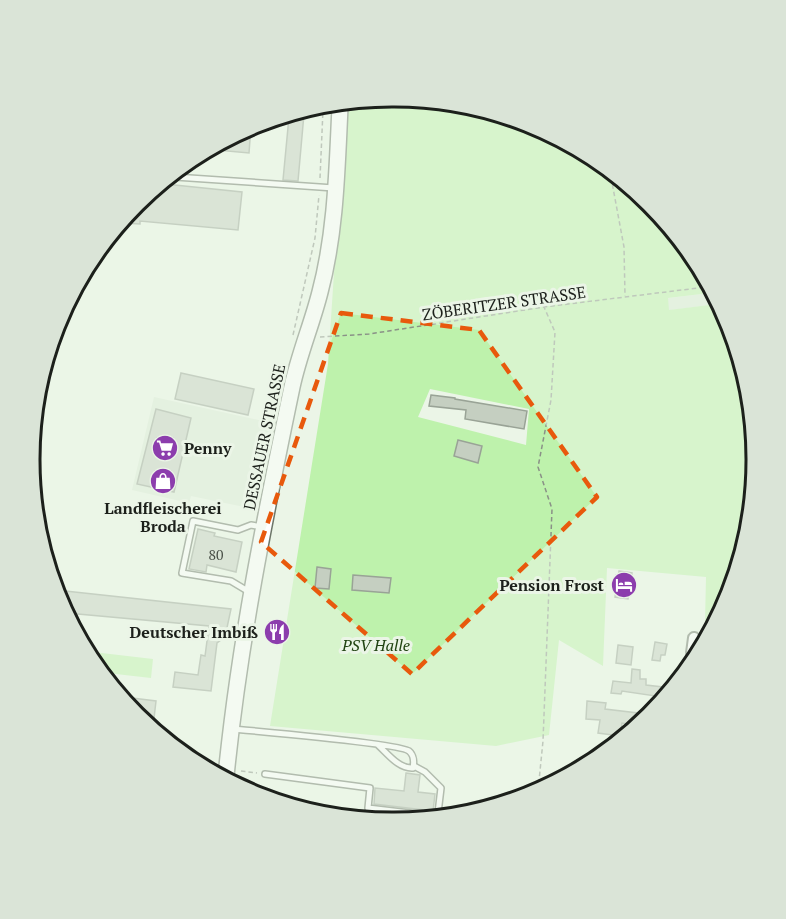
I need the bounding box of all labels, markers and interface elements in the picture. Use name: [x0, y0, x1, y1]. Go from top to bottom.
street label: ZÖBERITZER STRASSE: [421, 281, 587, 325]
street label: DESSAUER STRASSE: [238, 362, 290, 512]
supermarket icon: Penny: [150, 433, 180, 463]
place label: Penny: [184, 437, 232, 459]
shop icon: Landfleischerei Broda: [148, 466, 178, 496]
place label: Landfleischerei Broda: [104, 497, 222, 537]
house number: 80: [209, 545, 223, 564]
hotel icon: Pension Frost: [609, 570, 639, 600]
place label: Pension Frost: [499, 574, 605, 596]
restaurant icon: Deutscher Imbiß: [262, 617, 292, 647]
place label: Deutscher Imbiß: [130, 621, 258, 643]
park label: PSV Halle: [341, 634, 410, 656]

